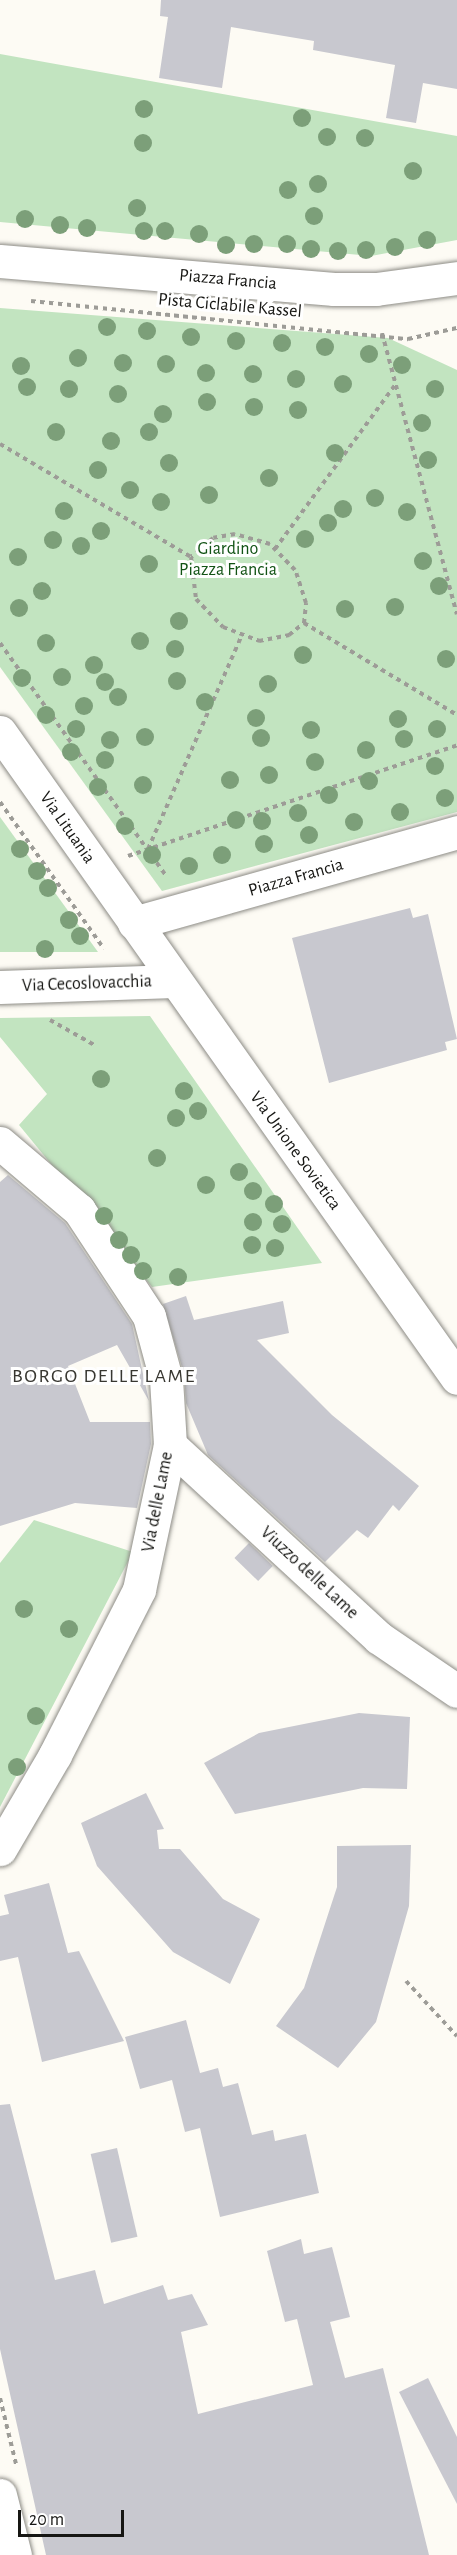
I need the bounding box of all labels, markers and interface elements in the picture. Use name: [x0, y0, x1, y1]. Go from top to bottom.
street label: Piazza Francia: [178, 265, 278, 295]
street label: Pista Ciclabile Kassel: [157, 289, 303, 323]
park label: Giardino Piazza Francia: [179, 539, 277, 582]
street label: Via Lituania: [34, 788, 100, 868]
street label: Piazza Francia: [246, 854, 346, 902]
street label: Via Cecoslovacchia: [22, 971, 152, 997]
street label: Via Unione Sovietica: [245, 1087, 345, 1215]
district label: BORGO DELLE LAME: [12, 1364, 196, 1388]
street label: Via delle Lame: [138, 1450, 178, 1554]
street label: Viuzzo delle Lame: [255, 1522, 363, 1624]
scale bar: [21, 2498, 128, 2536]
text: 20 m: [29, 2511, 64, 2529]

